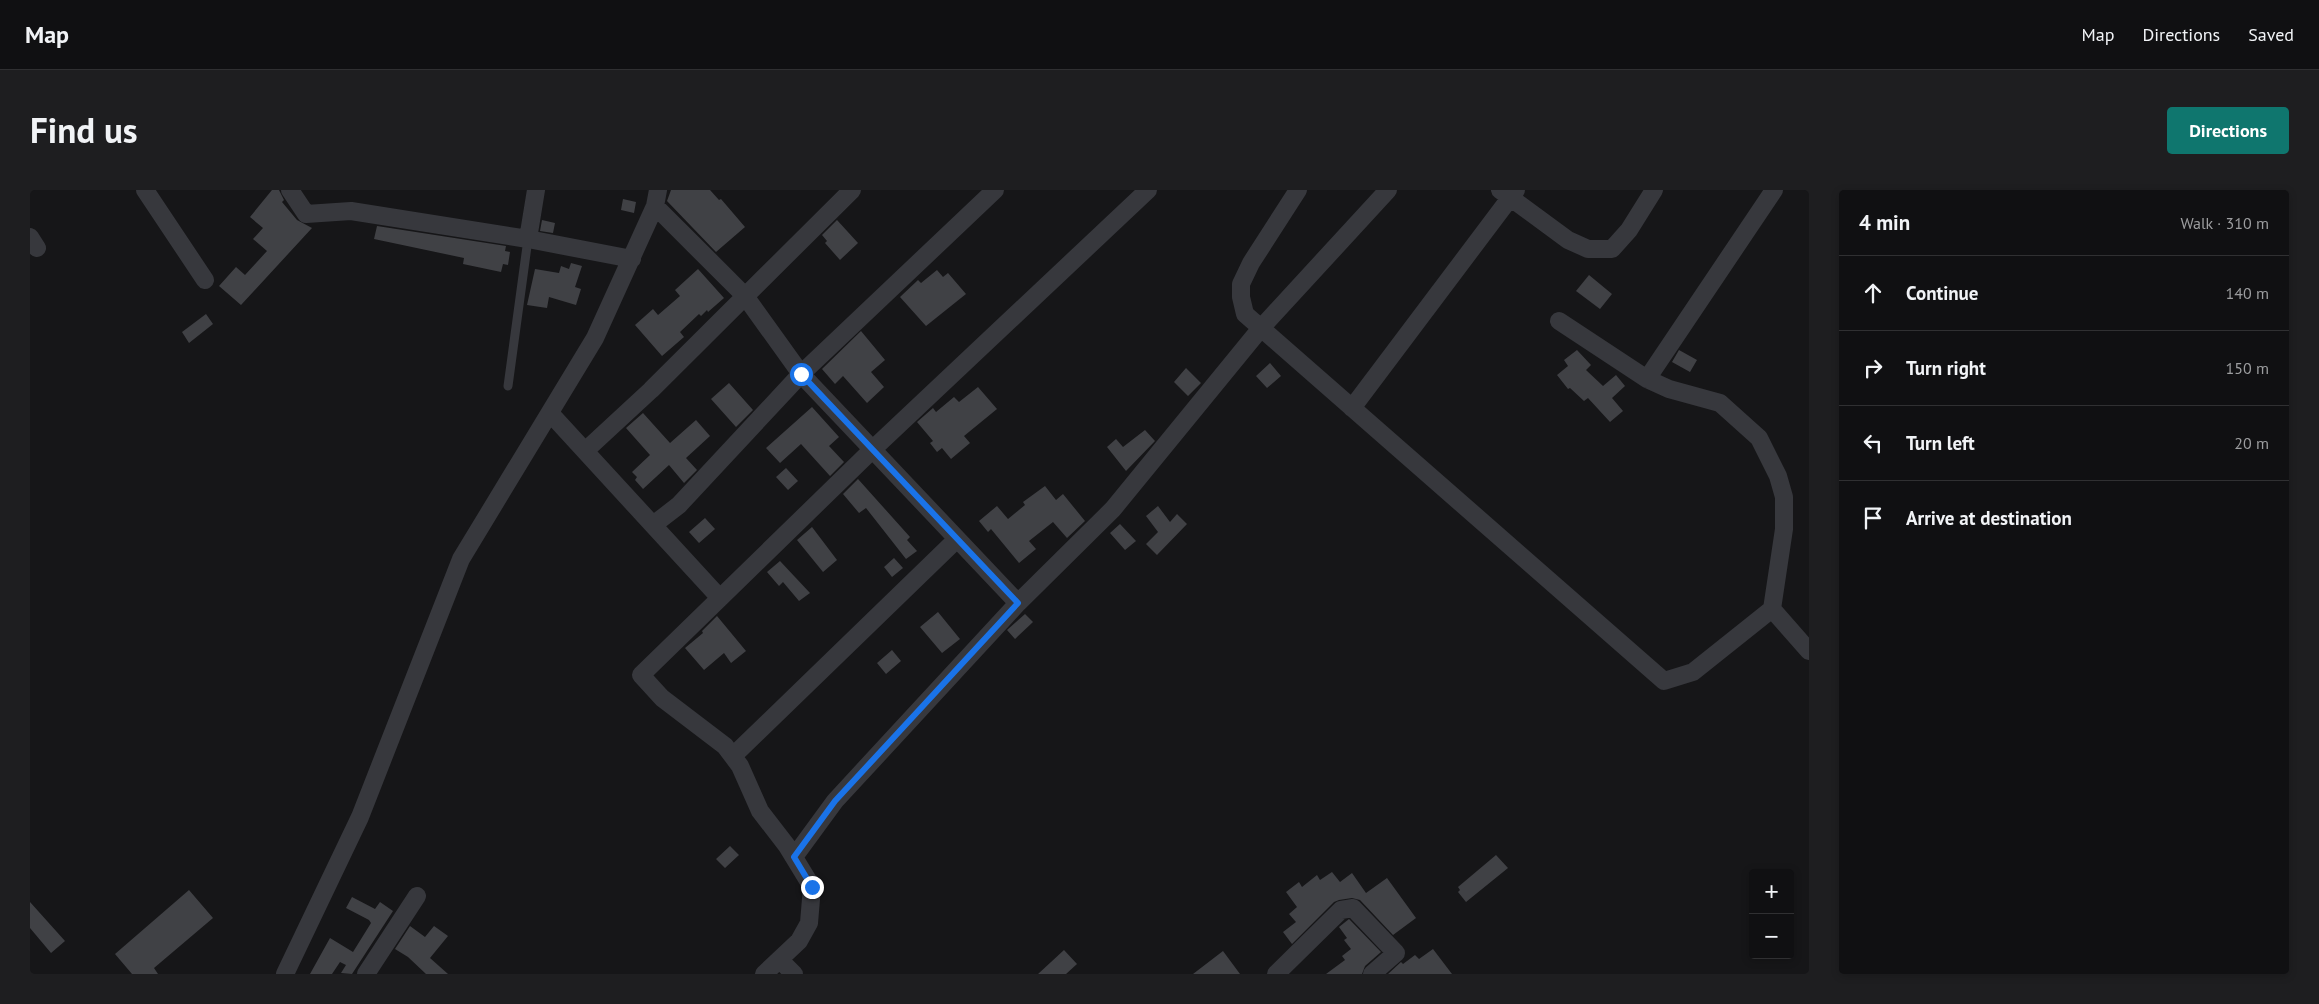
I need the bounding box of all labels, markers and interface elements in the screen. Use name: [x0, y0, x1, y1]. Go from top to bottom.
text: Map: [25, 19, 69, 50]
text: Map: [2082, 23, 2114, 46]
text: Directions: [2142, 23, 2220, 46]
text: Saved: [2248, 23, 2294, 46]
text: Find us: [30, 107, 138, 153]
button: Directions: [2167, 107, 2289, 154]
text: 4 min: [1859, 209, 1910, 236]
text: Walk · 310 m: [2180, 213, 2269, 233]
icon: ahead: [1859, 279, 1887, 307]
text: Continue: [1906, 281, 1978, 305]
text: 140 m: [2226, 283, 2269, 303]
icon: right: [1859, 354, 1887, 382]
text: Turn right: [1906, 356, 1986, 380]
text: 150 m: [2226, 358, 2269, 378]
route start: [790, 363, 813, 386]
icon: left: [1859, 429, 1887, 457]
text: Turn left: [1906, 431, 1975, 455]
text: 20 m: [2234, 433, 2269, 453]
icon: arrive: [1859, 504, 1887, 532]
text: Arrive at destination: [1906, 506, 2072, 530]
map controls: [1749, 869, 1794, 959]
button: +: [1749, 869, 1794, 914]
route end: [801, 876, 824, 899]
button: −: [1749, 914, 1794, 959]

